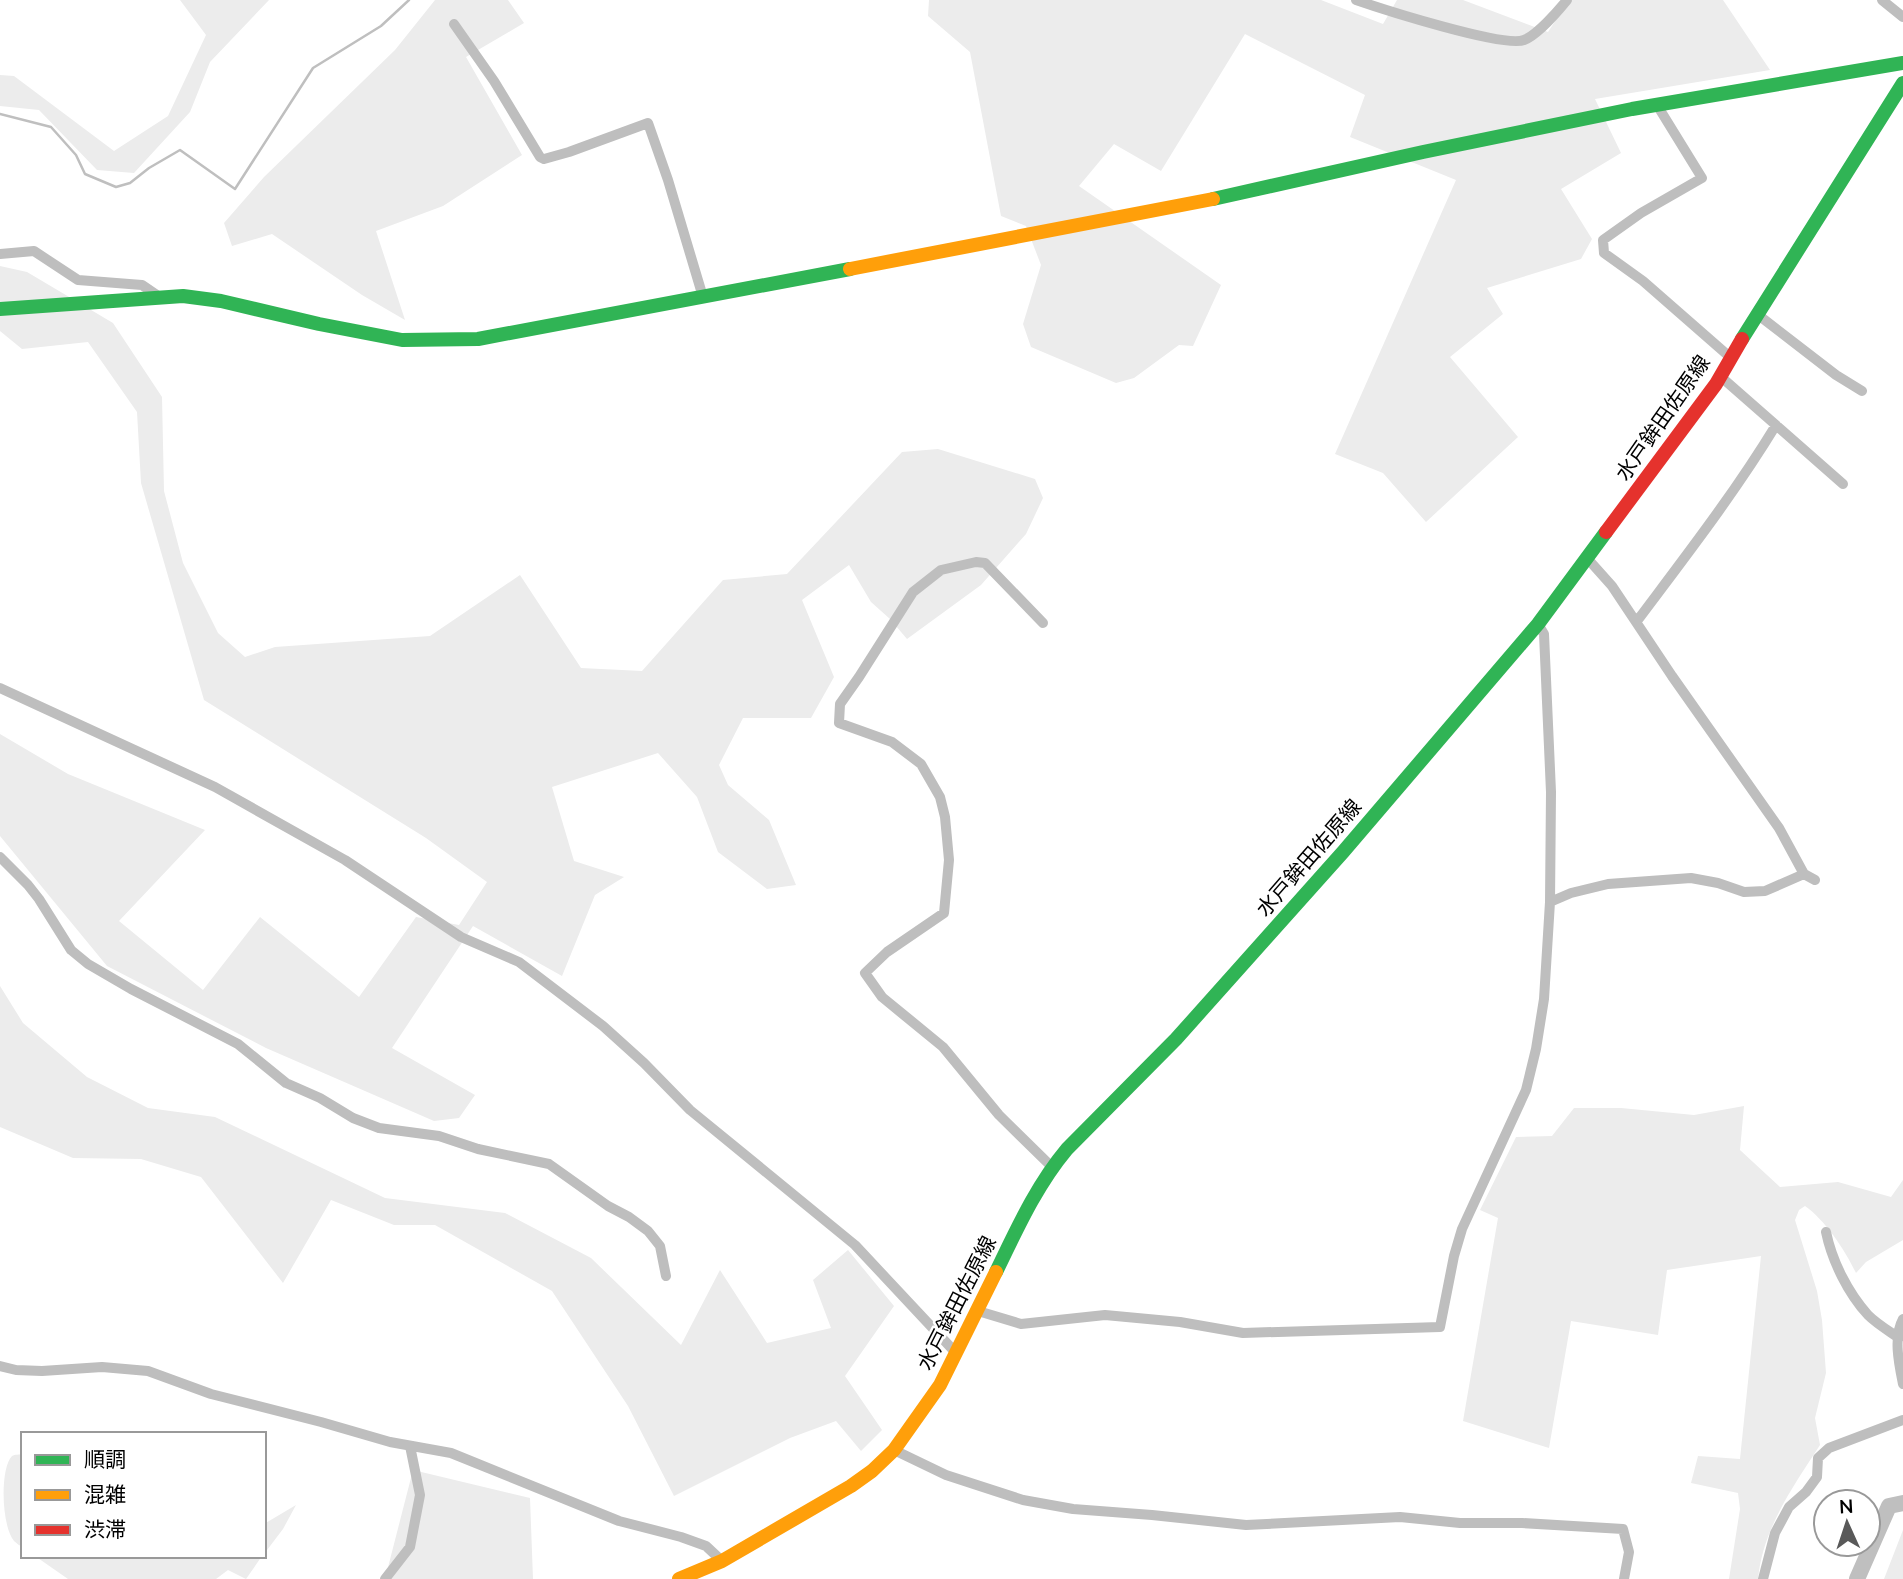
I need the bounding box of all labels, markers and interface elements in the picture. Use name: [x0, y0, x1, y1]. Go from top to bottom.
street label: 水戸鉾田佐原線: [1609, 350, 1717, 486]
street label: 水戸鉾田佐原線: [1250, 793, 1368, 923]
street label: 水戸鉾田佐原線: [911, 1231, 1003, 1375]
legend: [21, 1432, 266, 1558]
text: 順調: [84, 1446, 126, 1474]
text: 混雑: [84, 1481, 126, 1509]
north arrow: [1812, 1488, 1882, 1558]
text: N: [1838, 1494, 1854, 1520]
text: 渋滞: [84, 1516, 126, 1544]

